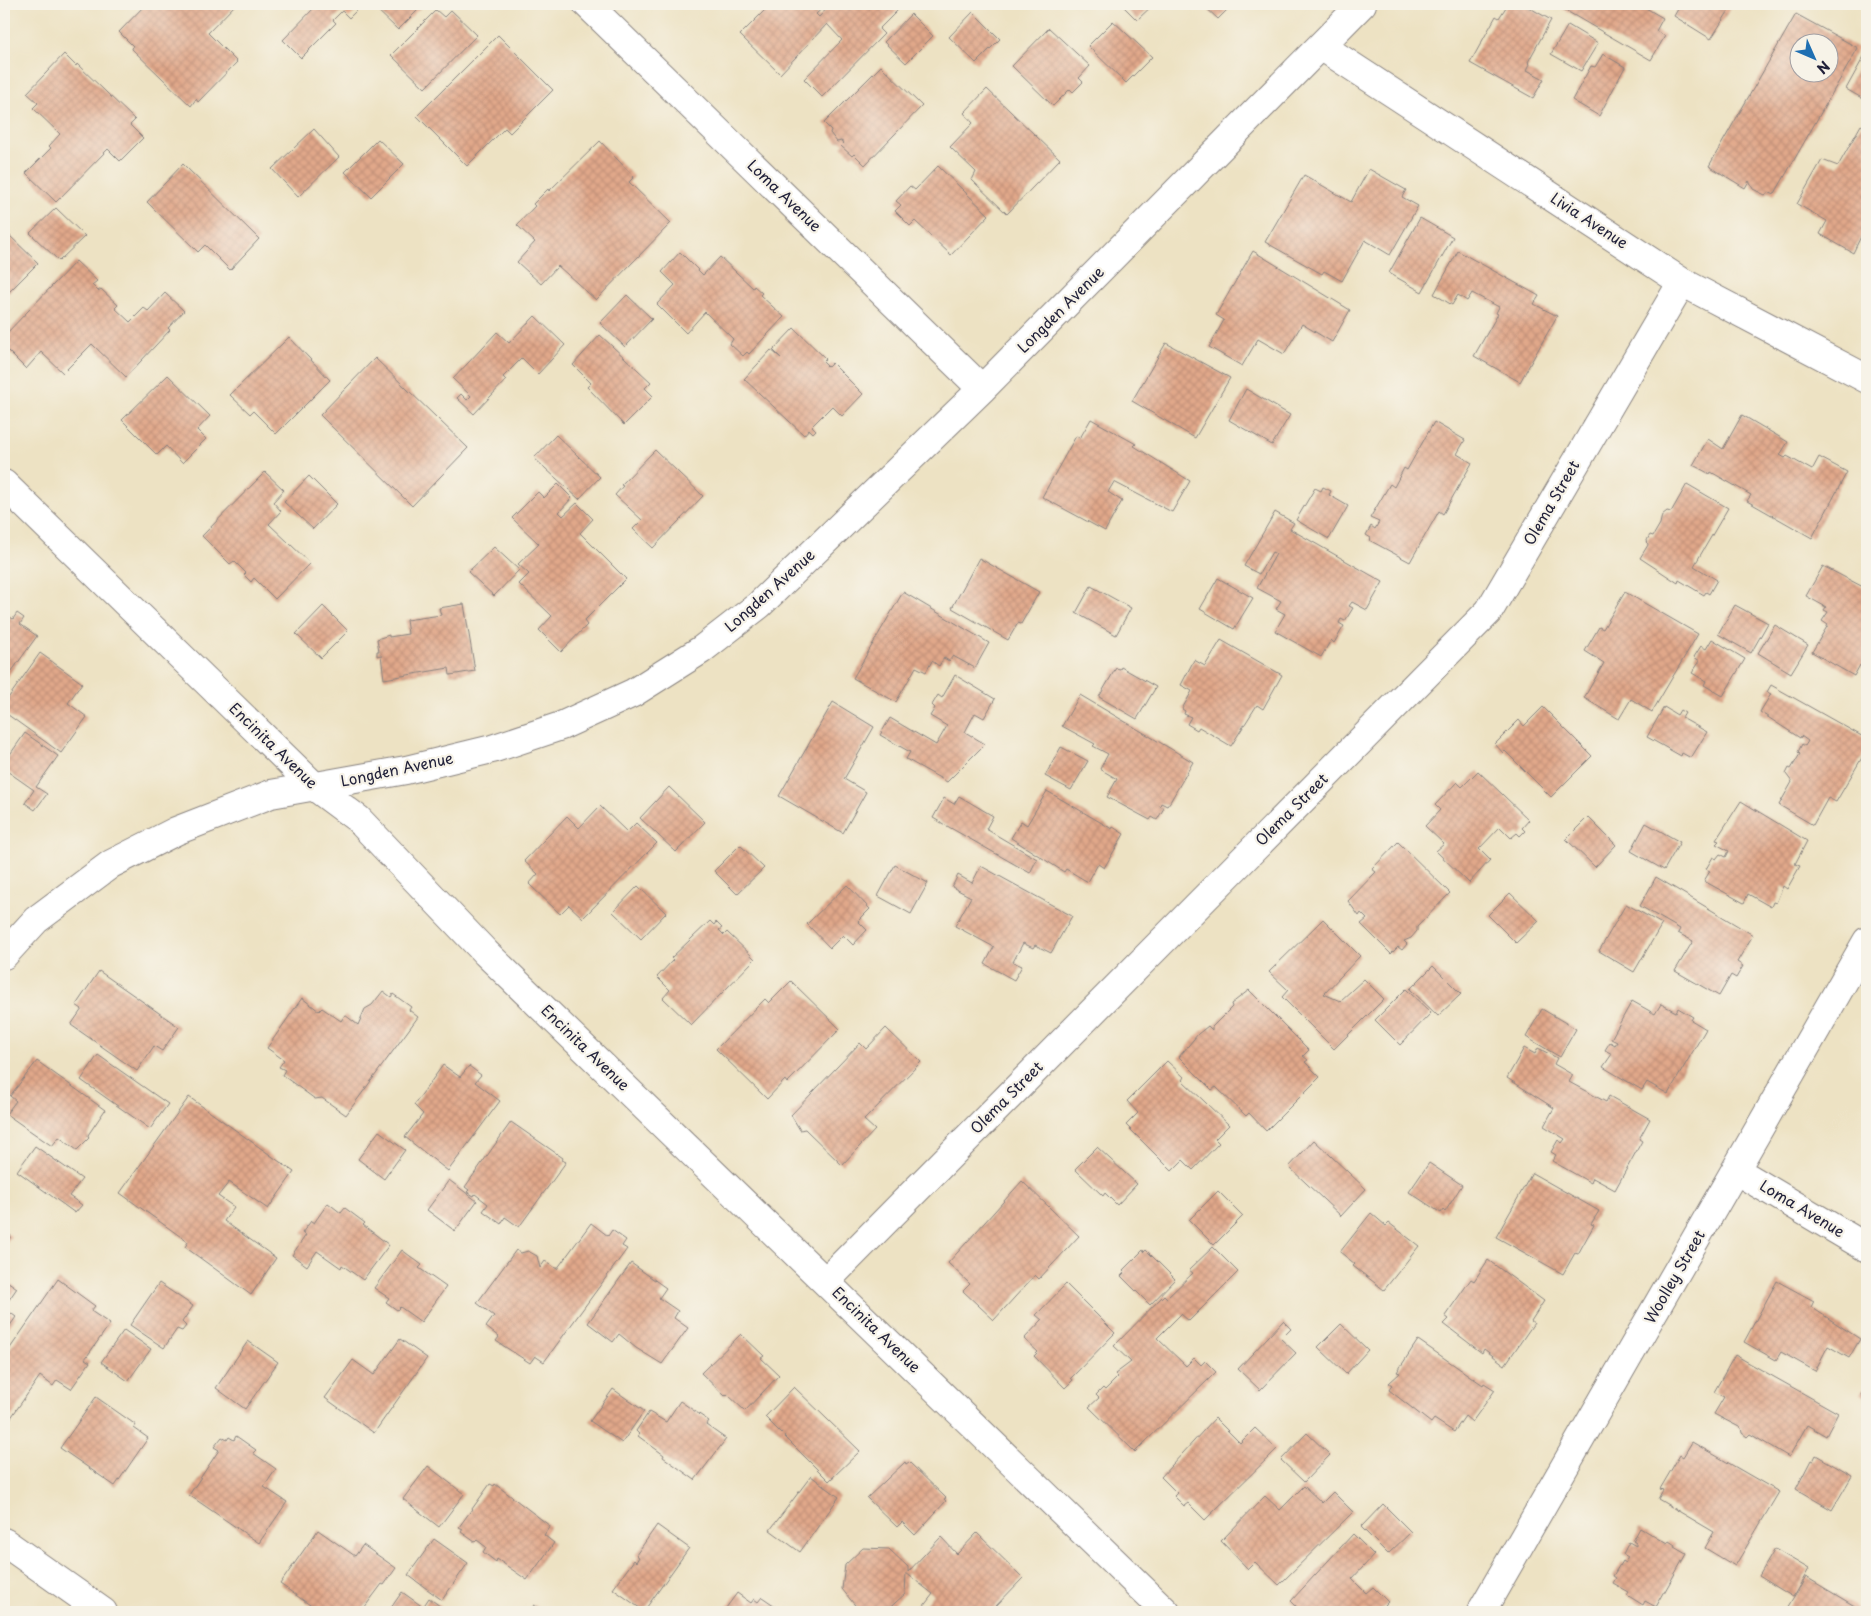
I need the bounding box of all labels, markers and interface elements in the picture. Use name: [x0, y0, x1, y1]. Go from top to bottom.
north arrow: [1788, 32, 1838, 82]
text: N: [1812, 56, 1835, 79]
street label: Loma Avenue: [743, 154, 827, 236]
street label: Livia Avenue: [1546, 186, 1633, 253]
street label: Longden Avenue: [1011, 260, 1109, 358]
street label: Olema Street: [1517, 455, 1584, 549]
street label: Longden Avenue: [719, 543, 819, 637]
street label: Encinita Avenue: [225, 697, 324, 793]
street label: Longden Avenue: [338, 745, 455, 792]
street label: Olema Street: [1249, 767, 1333, 851]
street label: Encinita Avenue: [537, 999, 636, 1095]
street label: Olema Street: [964, 1055, 1048, 1139]
street label: Loma Avenue: [1756, 1173, 1850, 1242]
street label: Woolley Street: [1638, 1225, 1710, 1327]
street label: Encinita Avenue: [828, 1281, 927, 1377]

